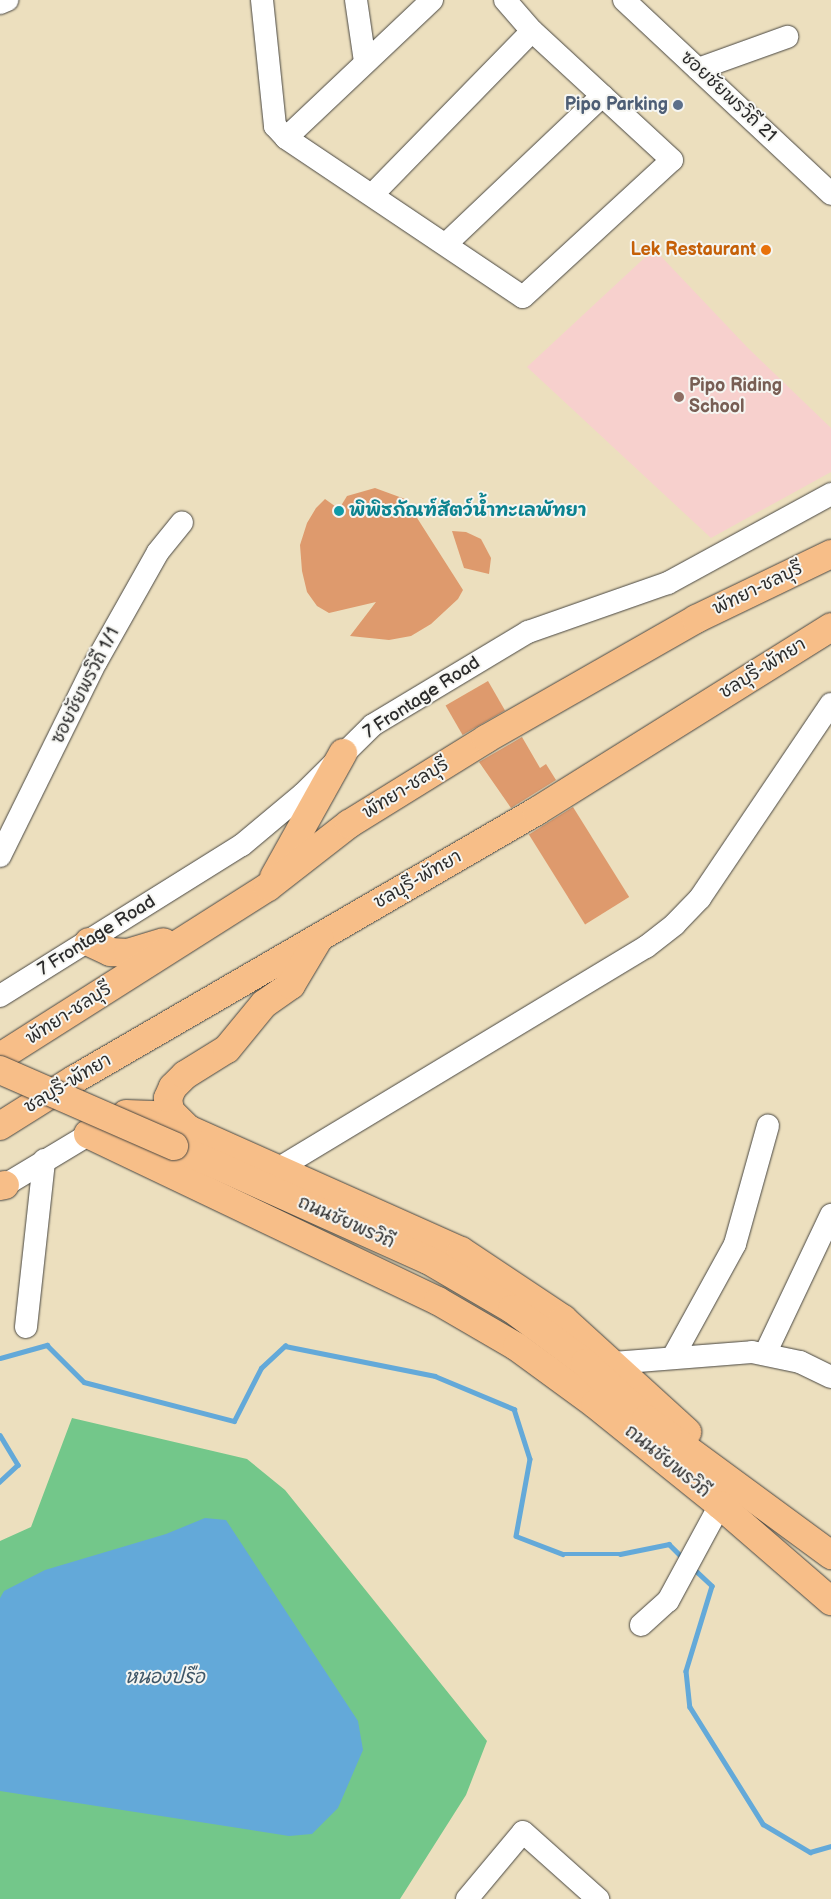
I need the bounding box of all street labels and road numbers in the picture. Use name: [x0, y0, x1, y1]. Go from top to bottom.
street label: ซอยชัยพรวิถี 21: [676, 47, 780, 147]
street label: พัทยา-ชลบุรี: [709, 558, 807, 620]
street label: ซอยชัยพรวิถี 1/1: [47, 624, 125, 748]
street label: ชลบุรี-พัทยา: [716, 634, 810, 704]
street label: 7 Frontage Road: [359, 652, 485, 744]
street label: พัทยา-ชลบุรี: [359, 754, 453, 824]
street label: ชลบุรี-พัทยา: [370, 846, 466, 914]
street label: 7 Frontage Road: [34, 891, 160, 981]
street label: พัทยา-ชลบุรี: [22, 978, 116, 1050]
street label: ชลบุรี-พัทยา: [21, 1050, 115, 1118]
street label: ถนนชัยพรวิถี: [294, 1192, 398, 1254]
street label: ถนนชัยพรวิถี: [620, 1421, 714, 1503]

